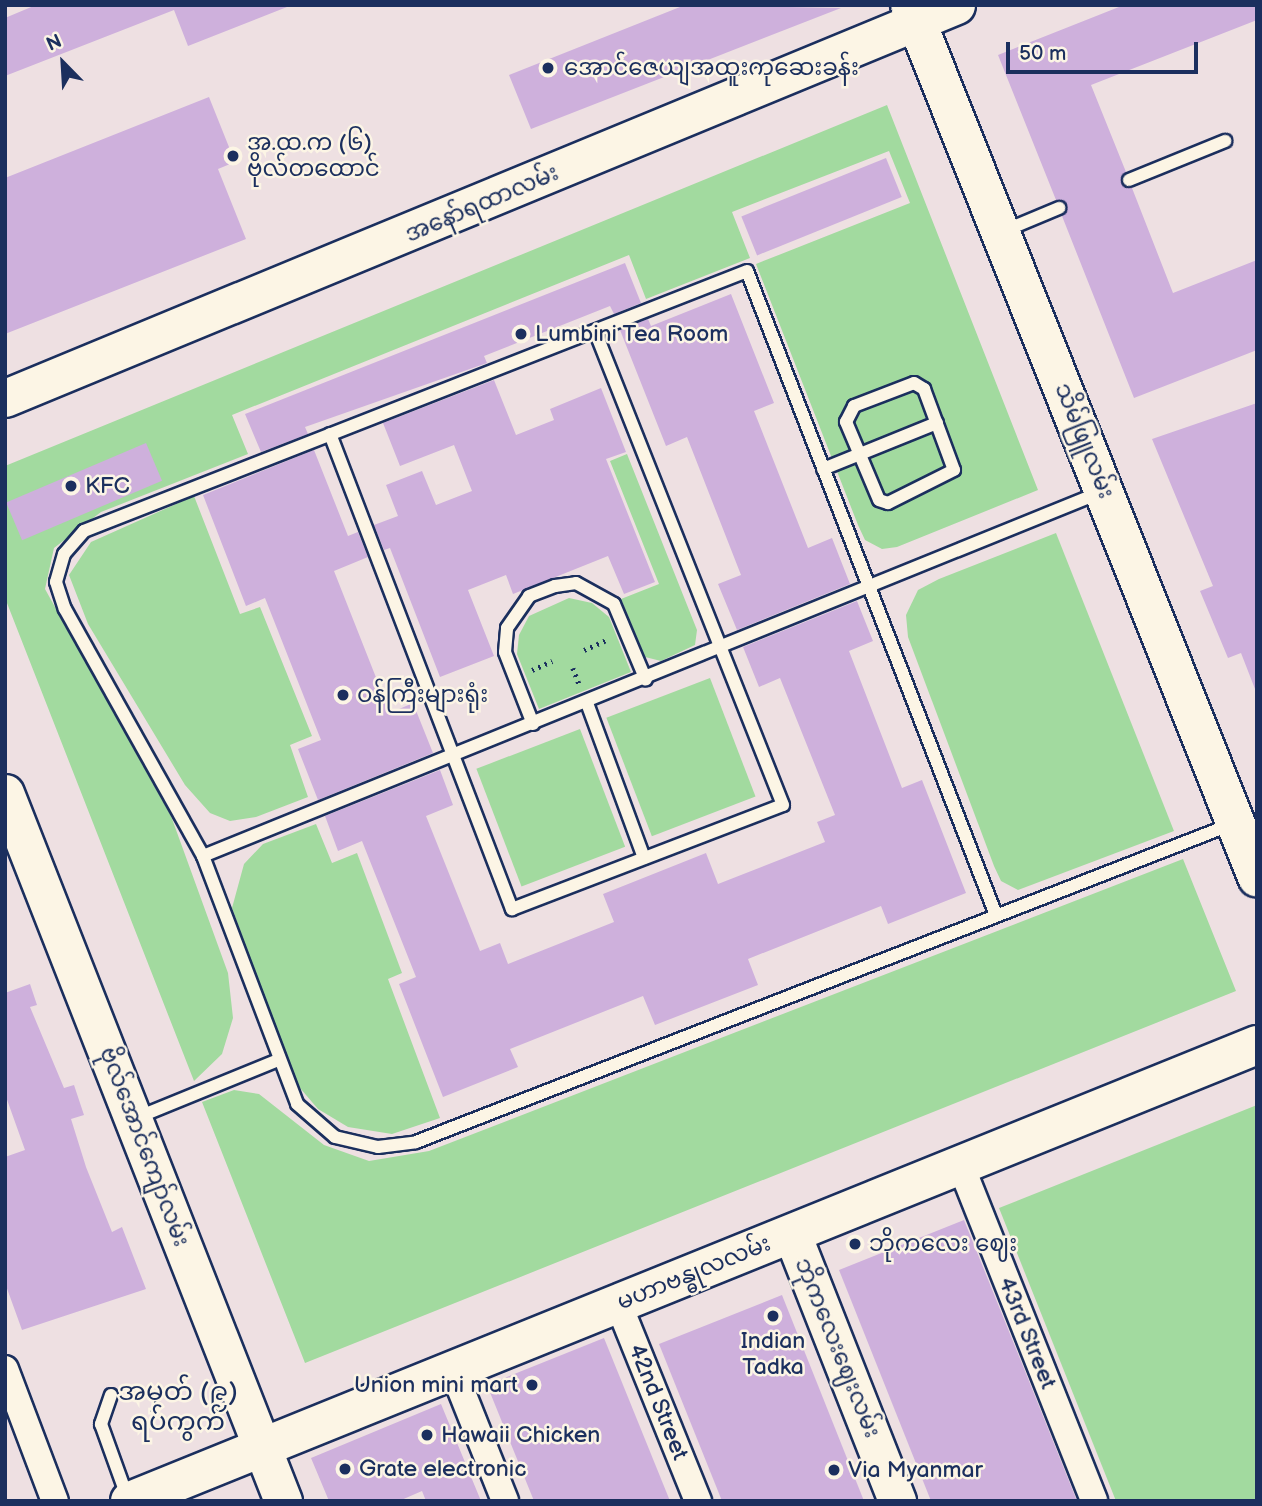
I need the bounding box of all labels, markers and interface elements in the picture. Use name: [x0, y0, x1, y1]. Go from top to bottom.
north arrow: [28, 28, 98, 98]
scale bar: [1010, 28, 1202, 72]
text: N: [43, 30, 65, 57]
text: 50 m: [1019, 41, 1066, 66]
place label: အောင်ဇေယျအထူးကုဆေးခန်း: [564, 54, 859, 82]
marker: အောင်ဇေယျအထူးကုဆေးခန်း: [538, 58, 558, 78]
place label: အ.ထ.က (၆) ဗိုလ်တထောင်: [247, 129, 380, 183]
marker: အ.ထ.က (၆) ဗိုလ်တထောင်: [225, 148, 241, 164]
street label: အနော်ရထာလမ်း: [401, 159, 563, 249]
place label: Lumbini Tea Room: [535, 320, 729, 348]
marker: Lumbini Tea Room: [513, 326, 529, 342]
street label: သိမ်ဖြူလမ်း: [1048, 379, 1120, 503]
place label: KFC: [85, 472, 130, 500]
marker: KFC: [63, 478, 79, 494]
place label: ဝန်ကြီးများရုံး: [357, 681, 488, 709]
marker: ဝန်ကြီးများရုံး: [335, 687, 351, 703]
street label: ဗိုလ်အောင်ကျော်လမ်း: [93, 1043, 195, 1251]
street label: မဟာဗန္ဓုလလမ်း: [613, 1230, 775, 1316]
place label: ဘိုကလေး ဈေး: [869, 1230, 1017, 1258]
marker: ဘိုကလေး ဈေး: [847, 1236, 863, 1252]
street label: ဘိုကလေးဈေးလမ်း: [788, 1254, 886, 1442]
street label: 43rd Street: [992, 1273, 1062, 1393]
marker: Indian Tadka: [765, 1308, 781, 1324]
place label: Indian Tadka: [741, 1327, 805, 1381]
street label: 42nd Street: [622, 1340, 694, 1464]
place label: Union mini mart: [354, 1371, 518, 1399]
district label: အမှတ် (၉) ရပ်ကွက်: [118, 1377, 238, 1438]
marker: Union mini mart: [524, 1377, 540, 1393]
place label: Hawaii Chicken: [441, 1421, 600, 1449]
marker: Hawaii Chicken: [419, 1427, 435, 1443]
place label: Grate electronic: [359, 1455, 526, 1483]
place label: Via Myanmar: [848, 1456, 983, 1484]
marker: Grate electronic: [337, 1461, 353, 1477]
marker: Via Myanmar: [826, 1462, 842, 1478]

